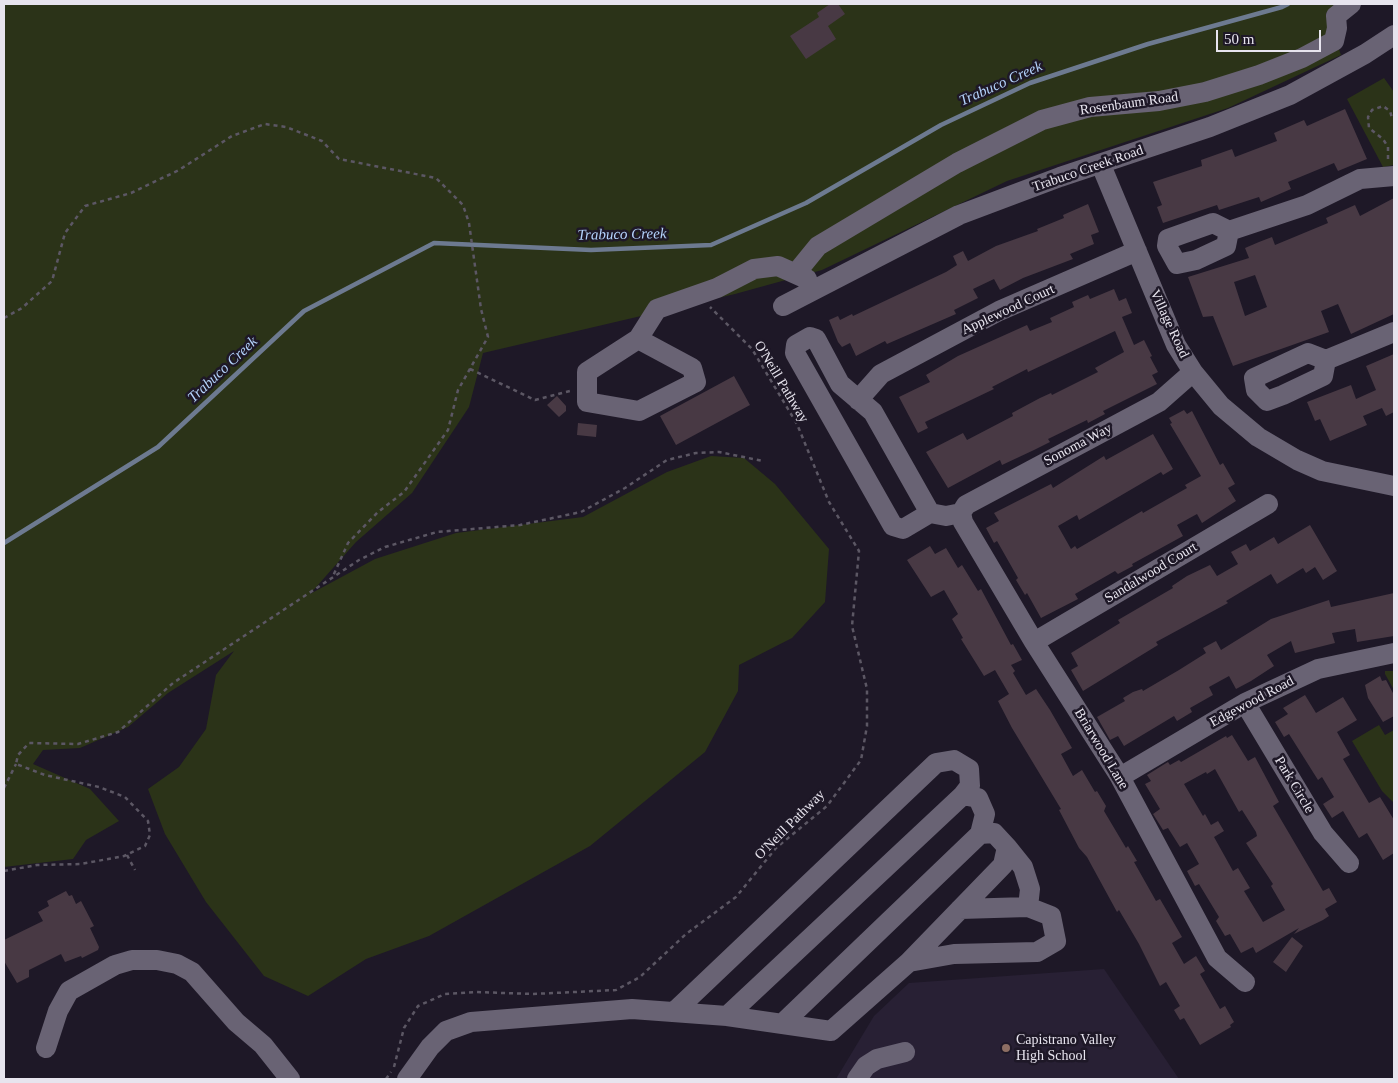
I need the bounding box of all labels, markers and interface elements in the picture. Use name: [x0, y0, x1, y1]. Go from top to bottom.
scale bar: [1218, 20, 1323, 52]
text: 50 m: [1224, 31, 1254, 47]
water label: Trabuco Creek: [957, 58, 1045, 110]
street label: Rosenbaum Road: [1079, 89, 1179, 119]
street label: Trabuco Creek Road: [1030, 142, 1146, 196]
water label: Trabuco Creek: [577, 225, 667, 245]
street label: Applewood Court: [959, 281, 1057, 339]
street label: Village Road: [1146, 287, 1192, 361]
water label: Trabuco Creek: [184, 333, 262, 407]
street label: O'Neill Pathway: [750, 338, 812, 426]
street label: Sonoma Way: [1041, 420, 1115, 470]
street label: Sandalwood Court: [1102, 539, 1200, 607]
street label: Edgewood Road: [1207, 673, 1297, 731]
street label: Briarwood Lane: [1070, 706, 1132, 792]
street label: Park Circle: [1270, 754, 1318, 816]
street label: O'Neill Pathway: [751, 786, 829, 864]
place label: Capistrano Valley High School: [1016, 1032, 1116, 1064]
marker: Capistrano Valley High School: [1000, 1042, 1012, 1054]

